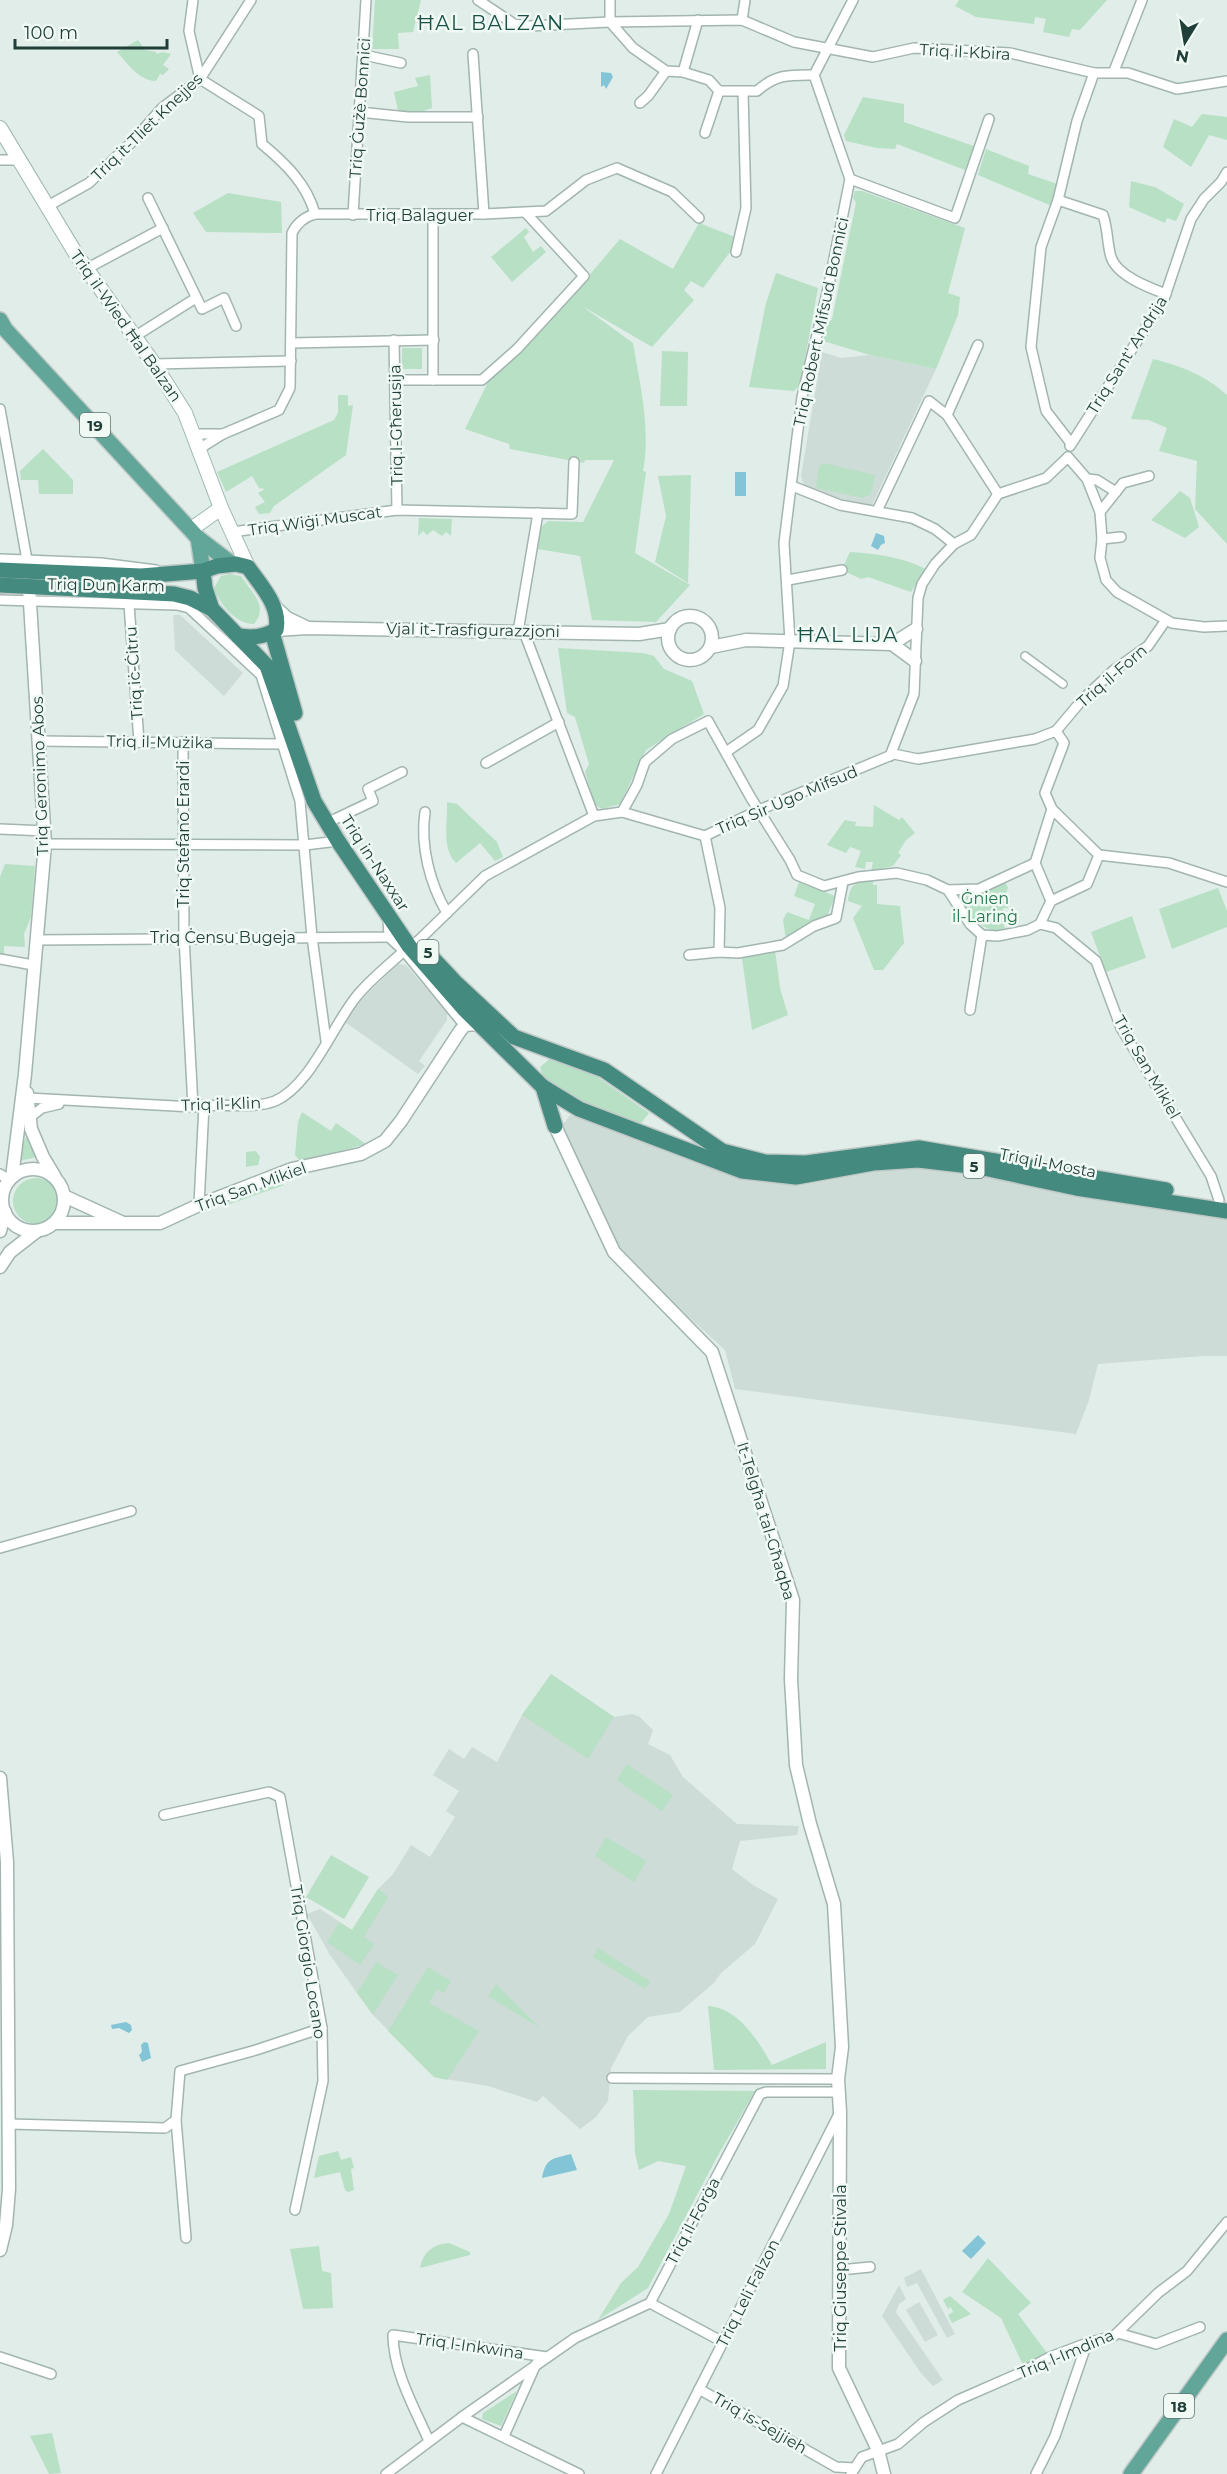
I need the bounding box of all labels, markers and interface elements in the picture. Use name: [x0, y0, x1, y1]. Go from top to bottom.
district label: ĦAL BALZAN: [417, 11, 565, 35]
scale bar: [15, 12, 166, 50]
north arrow: [1155, 12, 1215, 72]
text: 100 m: [24, 22, 78, 44]
street label: Triq Ġużè Bonnici: [346, 37, 374, 179]
street label: Triq il-Kbira: [919, 40, 1011, 64]
text: N: [1174, 46, 1190, 67]
street label: Triq it-Tliet Knejjes: [88, 69, 206, 185]
street label: Triq Balaguer: [366, 206, 474, 225]
street label: Triq Robert Mifsud Bonnici: [789, 215, 853, 429]
street label: Triq il-Wied Ħal Balzan: [66, 246, 186, 406]
street label: Triq Sant' Andrija: [1083, 292, 1171, 418]
street label: Triq l-Għerusija: [385, 364, 407, 486]
road number: 19: [80, 413, 110, 437]
street label: Triq Wiġi Muscat: [247, 502, 383, 540]
street label: Triq Dun Karm: [47, 574, 165, 596]
street label: Vjal it-Trasfigurazzjoni: [386, 619, 560, 641]
district label: ĦAL LIJA: [797, 623, 899, 647]
street label: Triq iċ-Ċitru: [121, 626, 147, 720]
street label: Triq il-Forn: [1073, 641, 1151, 711]
street label: Triq Geronimo Abos: [28, 696, 52, 856]
street label: Triq il-Mużika: [106, 732, 214, 752]
street label: Triq Stefano Erardi: [174, 760, 193, 908]
street label: Triq Sir Ugo Mifsud: [714, 762, 860, 838]
street label: Triq in-Naxxar: [337, 811, 413, 915]
park label: Ġnien il-Larinġ: [952, 889, 1018, 926]
street label: Triq Ċensu Bugeja: [150, 928, 296, 947]
road number: 5: [418, 940, 438, 964]
street label: Triq San Mikiel: [1110, 1012, 1184, 1122]
street label: Triq il-Klin: [181, 1093, 261, 1115]
street label: Triq il-Mosta: [998, 1144, 1098, 1182]
road number: 5: [964, 1154, 984, 1178]
street label: Triq San Mikiel: [193, 1158, 309, 1216]
street label: It-Telgħa tal-Għaqba: [733, 1439, 799, 1603]
street label: Triq Giorgio Locano: [286, 1884, 330, 2040]
street label: Triq il-Forġa: [662, 2174, 724, 2268]
street label: Triq Giuseppe Stivala: [831, 2184, 850, 2352]
street label: Triq Leli Falzon: [713, 2236, 783, 2350]
street label: Triq l-Imdina: [1015, 2325, 1117, 2383]
street label: Triq l-Inkwina: [415, 2329, 525, 2363]
street label: Triq is-Sejjieh: [710, 2388, 810, 2458]
road number: 18: [1164, 2394, 1194, 2418]

